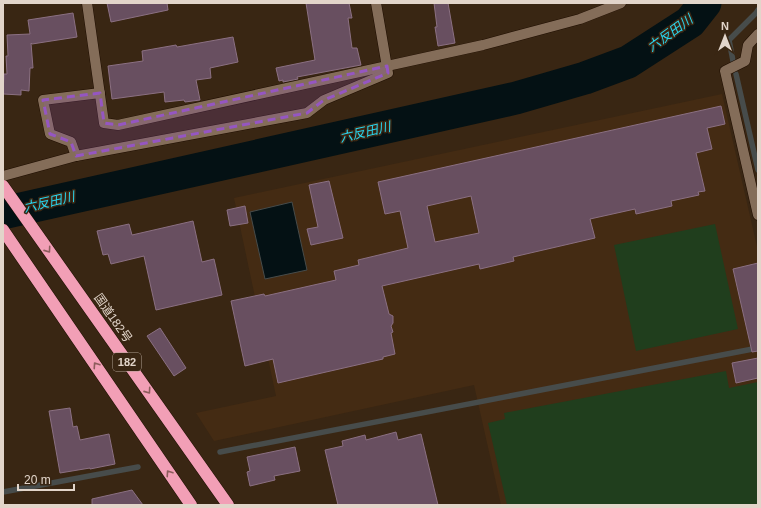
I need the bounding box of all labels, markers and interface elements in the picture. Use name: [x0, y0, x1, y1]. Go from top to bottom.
water label: 六反田川: [645, 10, 697, 54]
north arrow: [705, 16, 745, 56]
text: N: [721, 20, 729, 32]
water label: 六反田川: [338, 118, 394, 145]
water label: 六反田川: [22, 188, 78, 215]
one-way arrow: [43, 246, 50, 253]
street label: 国道182号: [91, 291, 135, 345]
road number: 182: [113, 353, 141, 371]
one-way arrow: [94, 363, 101, 370]
one-way arrow: [143, 386, 150, 393]
scale bar: [18, 466, 74, 492]
one-way arrow: [166, 470, 174, 477]
text: 20 m: [24, 473, 51, 487]

